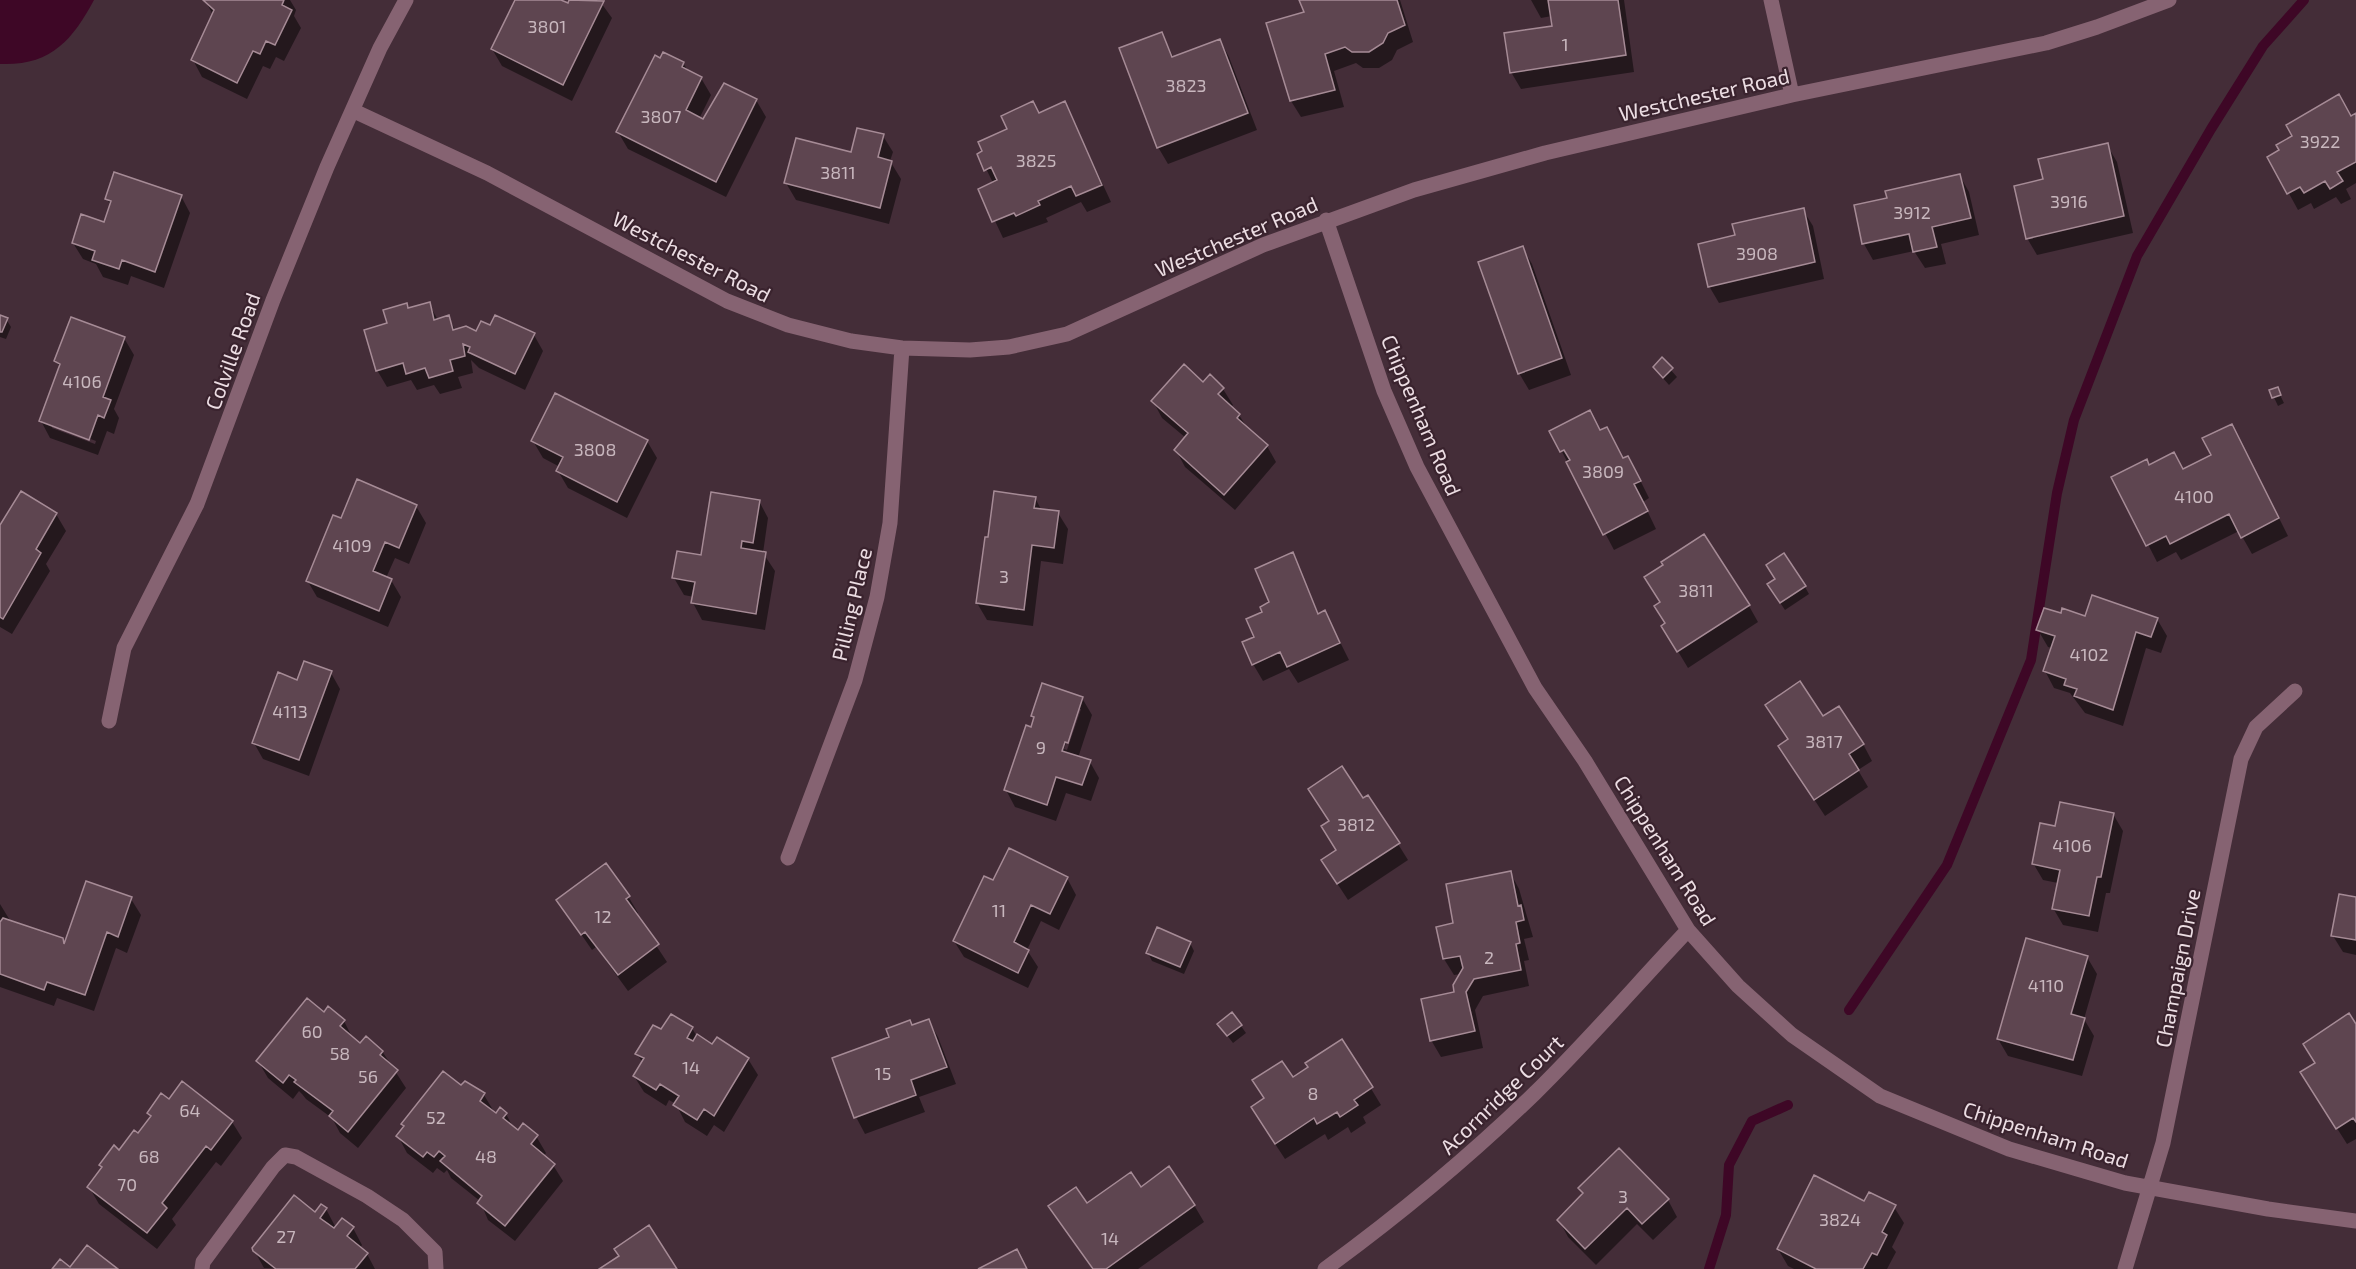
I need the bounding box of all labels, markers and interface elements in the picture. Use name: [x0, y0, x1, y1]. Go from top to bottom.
house number: 3801: [528, 15, 566, 37]
house number: 1: [1561, 33, 1569, 55]
street label: Westchester Road: [1616, 62, 1792, 126]
house number: 3823: [1165, 74, 1207, 96]
house number: 3807: [640, 105, 682, 127]
house number: 3922: [2300, 130, 2340, 152]
house number: 3825: [1016, 149, 1056, 171]
house number: 3811: [820, 161, 856, 183]
street label: Westchester Road: [1151, 190, 1321, 282]
house number: 3916: [2050, 190, 2088, 212]
house number: 3912: [1893, 201, 1931, 223]
street label: Westchester Road: [609, 205, 775, 307]
house number: 3908: [1736, 242, 1778, 264]
street label: Colville Road: [199, 289, 265, 413]
street label: Chippenham Road: [1377, 331, 1467, 499]
house number: 4106: [62, 370, 102, 392]
house number: 3808: [574, 438, 616, 460]
house number: 3809: [1582, 460, 1624, 482]
house number: 4100: [2174, 485, 2214, 507]
house number: 4109: [332, 534, 372, 556]
street label: Pilling Place: [826, 545, 876, 663]
house number: 3: [999, 565, 1009, 587]
house number: 3811: [1678, 579, 1714, 601]
house number: 4102: [2069, 643, 2109, 665]
house number: 4113: [272, 700, 308, 722]
house number: 3817: [1805, 730, 1843, 752]
house number: 9: [1036, 736, 1046, 758]
street label: Chippenham Road: [1610, 770, 1722, 930]
house number: 3812: [1337, 813, 1375, 835]
house number: 4106: [2052, 834, 2092, 856]
street label: Champaign Drive: [2149, 886, 2205, 1050]
house number: 11: [992, 899, 1006, 921]
house number: 12: [594, 905, 612, 927]
house number: 2: [1484, 946, 1494, 968]
house number: 4110: [2028, 974, 2064, 996]
house number: 60: [301, 1020, 323, 1042]
street label: Acornridge Court: [1434, 1029, 1568, 1159]
house number: 58: [330, 1042, 350, 1064]
house number: 14: [682, 1056, 700, 1078]
house number: 15: [875, 1062, 891, 1084]
house number: 56: [358, 1065, 378, 1087]
house number: 8: [1308, 1082, 1318, 1104]
street label: Chippenham Road: [1960, 1095, 2132, 1173]
house number: 64: [179, 1099, 201, 1121]
house number: 52: [426, 1106, 446, 1128]
house number: 68: [138, 1145, 160, 1167]
house number: 48: [475, 1145, 497, 1167]
house number: 70: [117, 1173, 137, 1195]
house number: 3: [1618, 1185, 1628, 1207]
house number: 3824: [1819, 1208, 1861, 1230]
house number: 27: [276, 1225, 296, 1247]
house number: 14: [1101, 1227, 1119, 1249]

